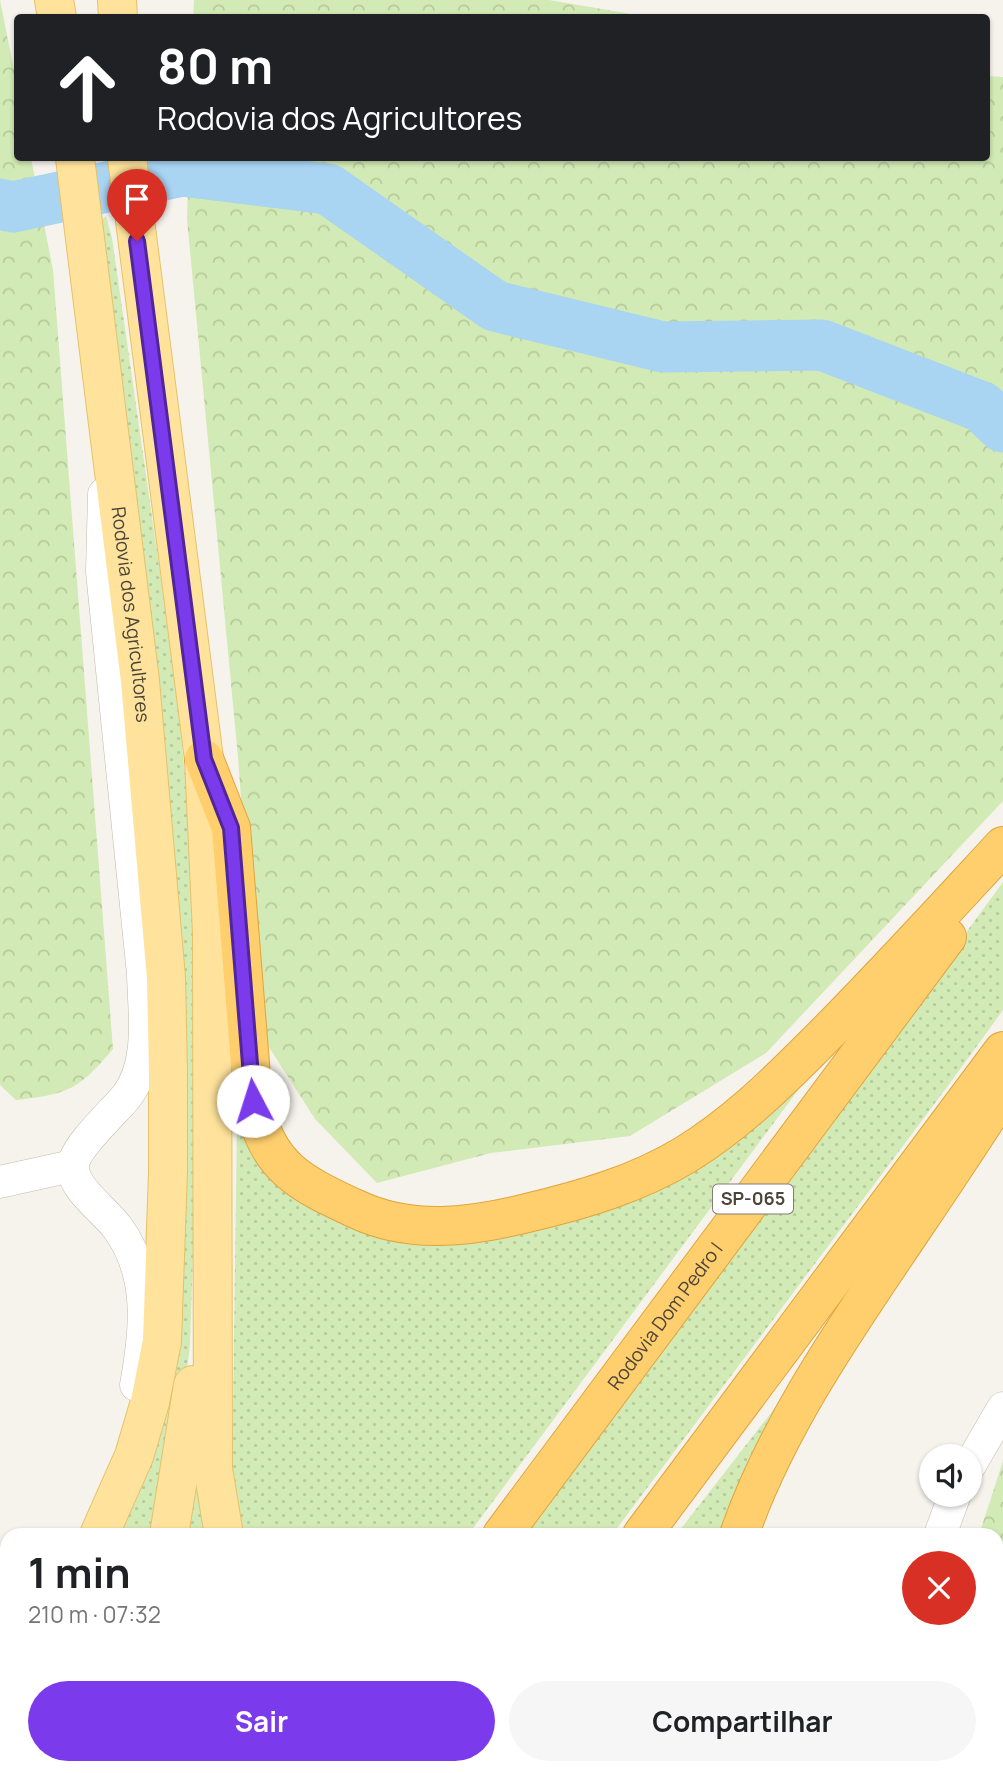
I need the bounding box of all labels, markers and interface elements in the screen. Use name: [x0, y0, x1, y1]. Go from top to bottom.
text: 80 m: [157, 32, 273, 99]
icon: ahead: [42, 42, 133, 133]
text: Rodovia dos Agricultores: [157, 96, 522, 140]
pin: [107, 169, 167, 241]
icon: arrive: [118, 180, 156, 218]
street label: Rodovia dos Agricultores: [105, 505, 157, 724]
position arrow: [216, 1064, 290, 1138]
road number: SP-065: [713, 1184, 793, 1214]
street label: Rodovia Dom Pedro I: [601, 1237, 728, 1395]
map controls: [919, 1444, 982, 1507]
button: sound: [919, 1444, 982, 1507]
text: 1 min: [28, 1543, 131, 1601]
button: close: [902, 1551, 976, 1625]
text: 210 m · 07:32: [28, 1598, 161, 1630]
button: Sair: [28, 1681, 495, 1761]
button: Compartilhar: [509, 1681, 976, 1761]

